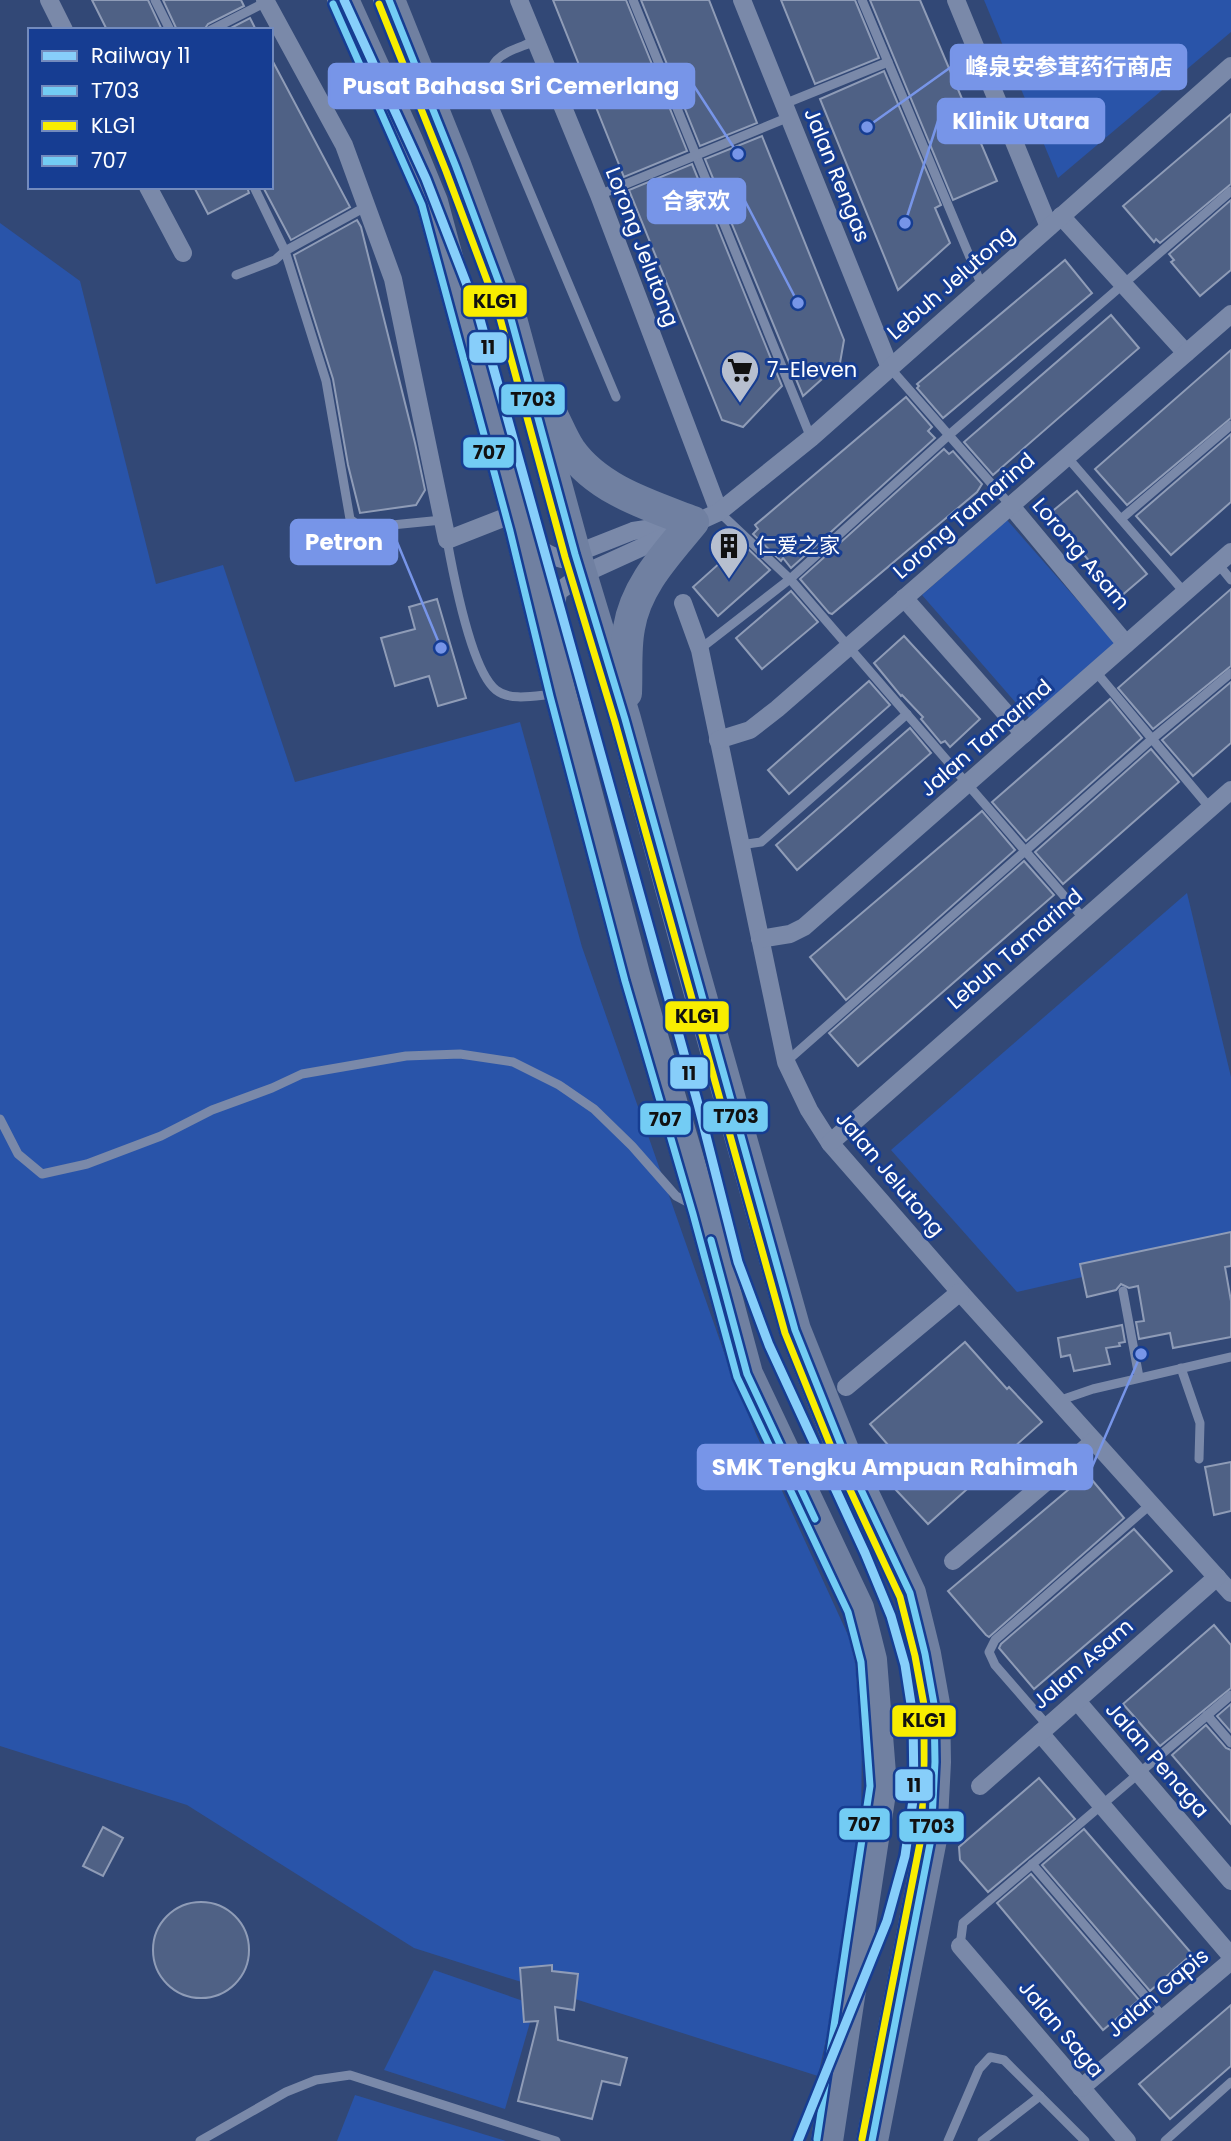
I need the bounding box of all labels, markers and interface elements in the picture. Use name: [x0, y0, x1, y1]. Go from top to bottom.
legend: [28, 28, 273, 189]
text: Railway 11: [91, 41, 191, 70]
callout: 峰泉安参茸药行商店: [951, 45, 1186, 89]
text: 峰泉安参茸药行商店: [966, 51, 1173, 83]
callout: Pusat Bahasa Sri Cemerlang: [329, 64, 694, 108]
text: Pusat Bahasa Sri Cemerlang: [343, 70, 679, 102]
text: T703: [91, 76, 139, 105]
callout: Klinik Utara: [938, 99, 1104, 143]
street label: Jalan Rengas: [797, 103, 878, 246]
text: Klinik Utara: [952, 105, 1090, 137]
text: KLG1: [91, 111, 136, 140]
text: 707: [91, 146, 127, 175]
street label: Lorong Jelutong: [599, 163, 686, 331]
callout: 合家欢: [648, 179, 745, 223]
text: 合家欢: [662, 185, 731, 217]
street label: Lebuh Jelutong: [881, 219, 1021, 346]
line badge: KLG1: [462, 284, 528, 318]
text: KLG1: [473, 288, 517, 315]
line badge: 11: [468, 331, 508, 364]
text: 11: [481, 334, 495, 361]
supermarket icon: 7-Eleven: [719, 349, 761, 404]
place label: 7-Eleven: [767, 355, 857, 384]
line badge: T703: [500, 383, 566, 416]
text: T703: [510, 386, 556, 413]
line badge: 707: [462, 436, 515, 469]
text: 707: [473, 439, 505, 466]
street label: Lorong Tamarind: [887, 446, 1041, 585]
street label: Lorong Asam: [1026, 492, 1137, 616]
callout: Petron: [291, 520, 397, 564]
building icon: 仁爱之家: [708, 525, 750, 580]
text: Petron: [305, 526, 383, 558]
place label: 仁爱之家: [756, 531, 840, 560]
street label: Jalan Tamarind: [914, 672, 1058, 803]
street label: Lebuh Tamarind: [941, 882, 1089, 1016]
line badge: KLG1: [664, 1000, 730, 1033]
text: KLG1: [675, 1003, 719, 1030]
line badge: 11: [669, 1056, 709, 1090]
text: 11: [682, 1060, 696, 1087]
line badge: T703: [702, 1100, 769, 1133]
line badge: 707: [639, 1102, 692, 1136]
text: T703: [713, 1103, 759, 1130]
street label: Jalan Jelutong: [829, 1105, 951, 1242]
text: 707: [649, 1106, 681, 1133]
callout: SMK Tengku Ampuan Rahimah: [698, 1445, 1092, 1489]
text: SMK Tengku Ampuan Rahimah: [712, 1451, 1078, 1483]
street label: Jalan Asam: [1026, 1612, 1139, 1715]
street label: Jalan Penaga: [1099, 1695, 1216, 1824]
line badge: KLG1: [891, 1704, 957, 1738]
text: KLG1: [902, 1707, 946, 1734]
line badge: 11: [894, 1768, 934, 1802]
text: 11: [907, 1772, 921, 1799]
line badge: 707: [838, 1807, 891, 1841]
line badge: T703: [898, 1810, 965, 1843]
text: 707: [848, 1811, 880, 1838]
text: T703: [909, 1813, 955, 1840]
street label: Jalan Gapis: [1101, 1941, 1215, 2044]
street label: Jalan Saga: [1012, 1974, 1111, 2083]

